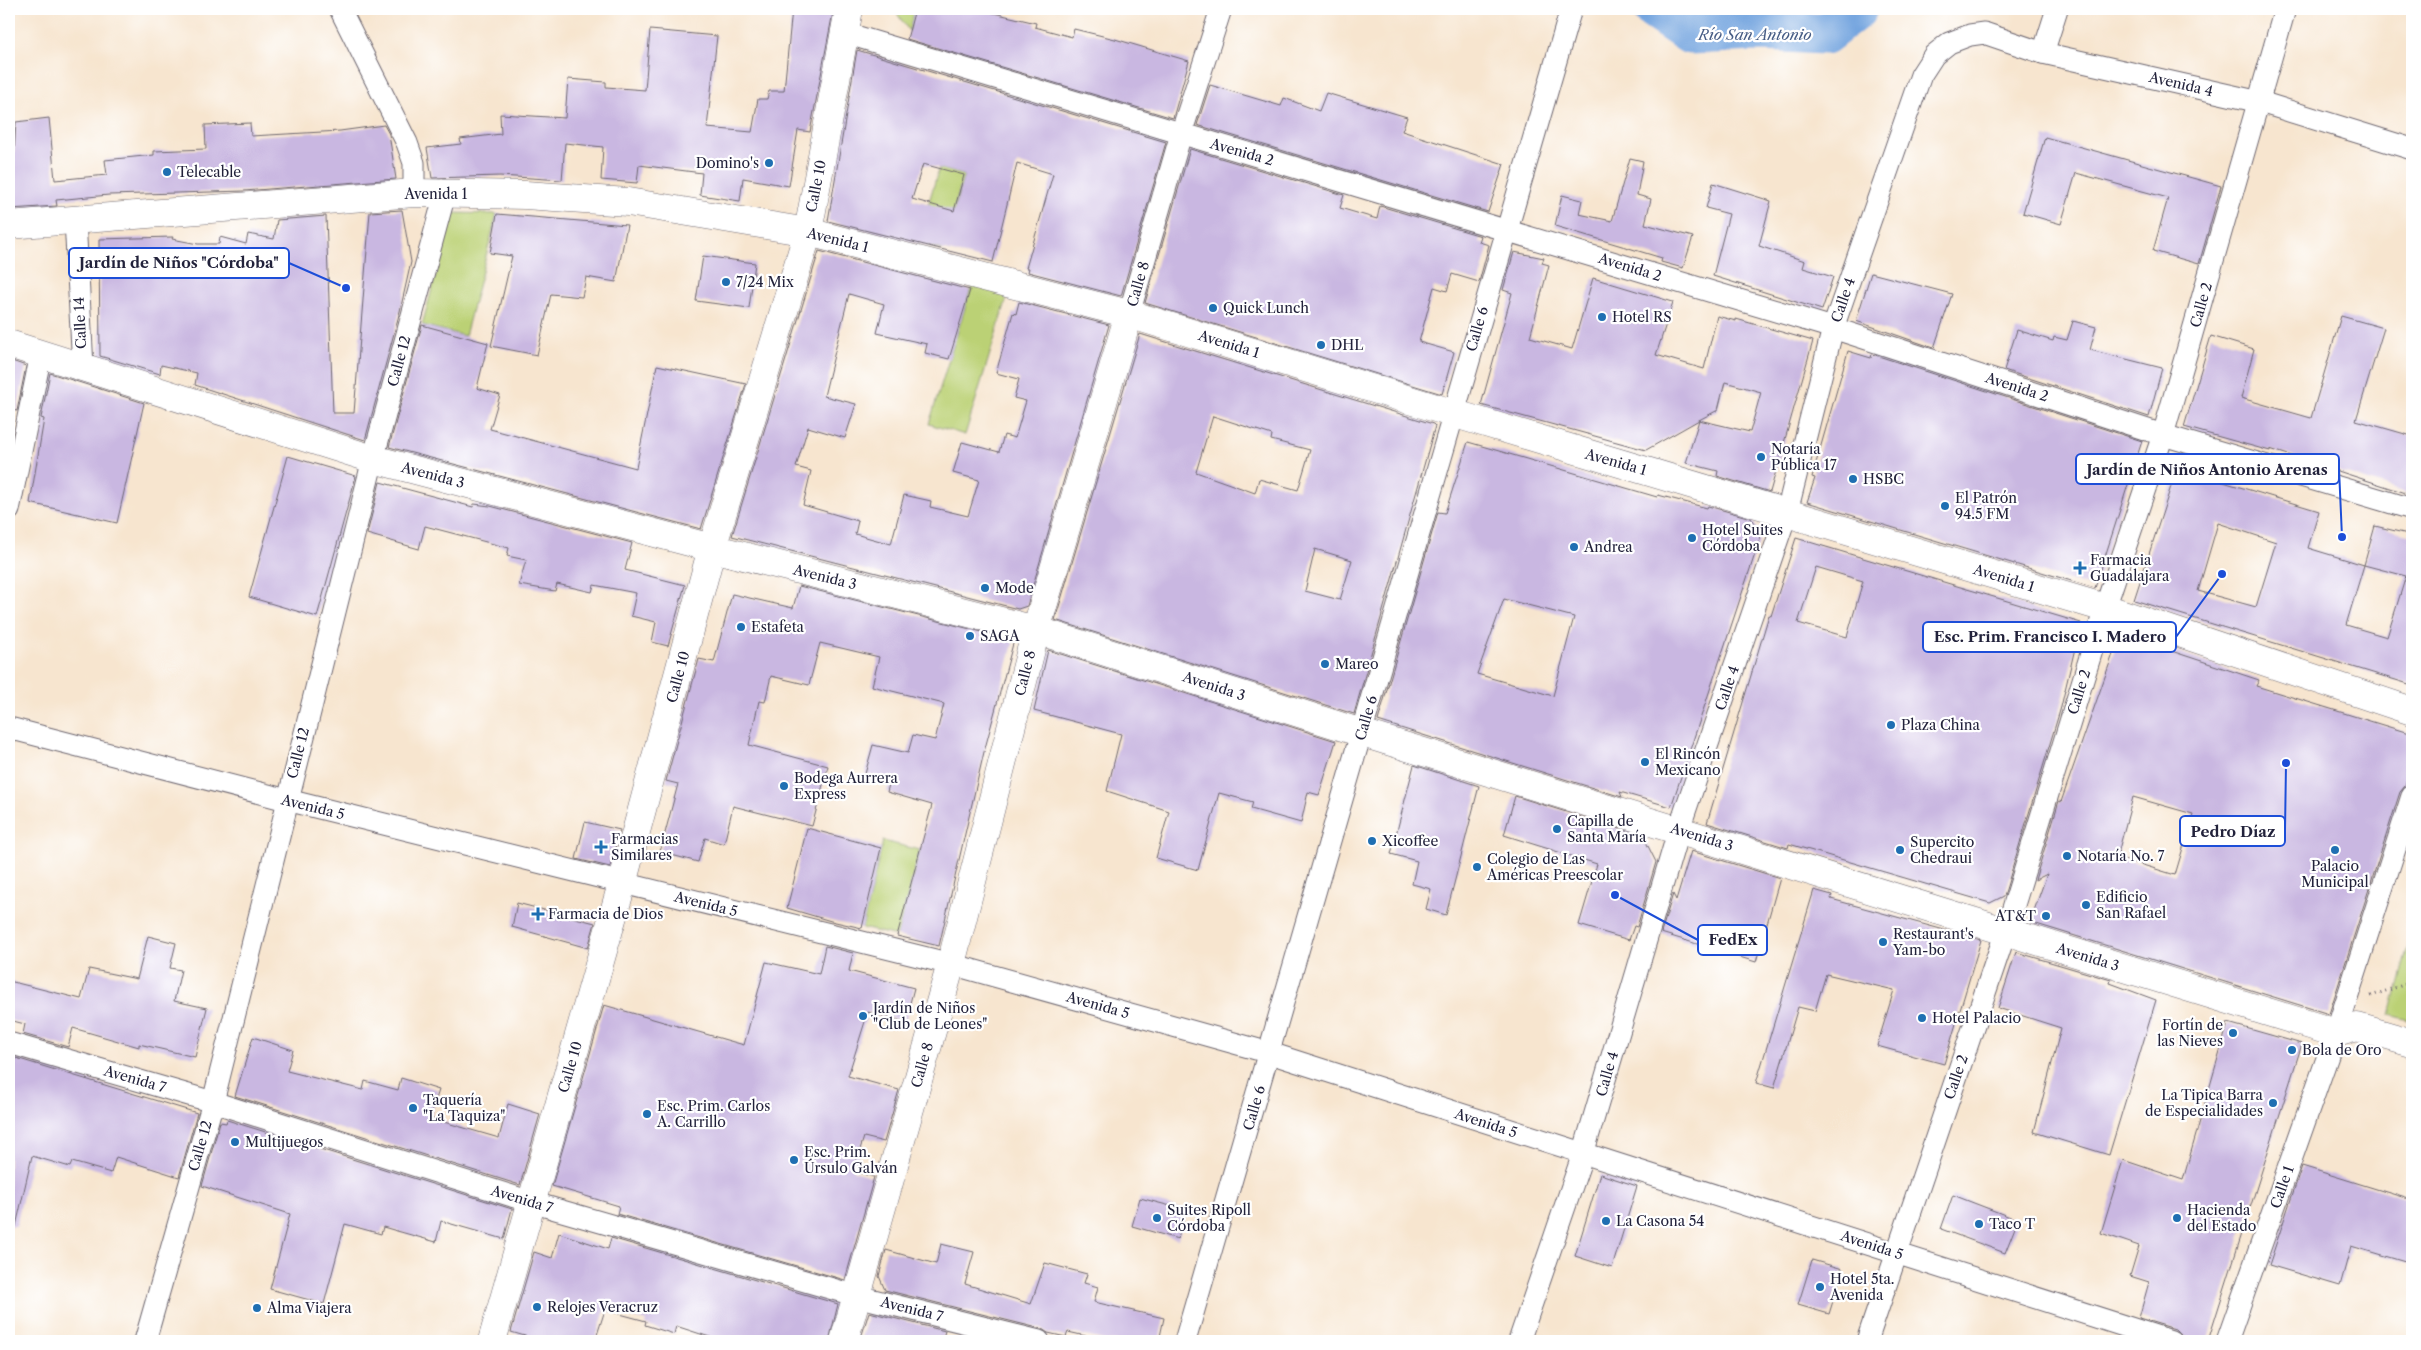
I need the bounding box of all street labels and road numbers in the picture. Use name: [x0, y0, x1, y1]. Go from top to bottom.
street label: Avenida 4: [2146, 68, 2215, 100]
street label: Avenida 2: [1207, 134, 1276, 170]
street label: Calle 10: [802, 158, 830, 214]
street label: Avenida 1: [404, 185, 468, 203]
street label: Avenida 1: [804, 223, 871, 256]
street label: Avenida 2: [1595, 249, 1664, 285]
street label: Calle 8: [1123, 259, 1153, 309]
street label: Calle 4: [1827, 275, 1859, 325]
street label: Calle 2: [2186, 280, 2216, 330]
street label: Calle 14: [70, 297, 90, 349]
street label: Calle 6: [1462, 304, 1492, 354]
street label: Avenida 1: [1195, 326, 1262, 362]
street label: Calle 12: [384, 334, 414, 388]
street label: Avenida 2: [1982, 368, 2051, 406]
street label: Avenida 1: [1582, 444, 1649, 479]
street label: Avenida 3: [398, 458, 467, 492]
street label: Avenida 3: [790, 560, 859, 594]
street label: Avenida 1: [1970, 560, 2037, 596]
street label: Calle 8: [1011, 648, 1039, 698]
street label: Calle 10: [662, 649, 694, 705]
street label: Calle 4: [1711, 663, 1743, 713]
street label: Avenida 3: [1179, 667, 1248, 705]
street label: Calle 2: [2064, 667, 2094, 717]
street label: Calle 6: [1351, 693, 1381, 743]
street label: Calle 12: [283, 726, 313, 780]
street label: Avenida 5: [278, 790, 347, 824]
street label: Avenida 3: [1667, 819, 1736, 855]
street label: Avenida 5: [671, 887, 740, 921]
street label: Avenida 3: [2053, 939, 2122, 975]
street label: Avenida 5: [1063, 987, 1132, 1023]
street label: Calle 10: [554, 1039, 586, 1095]
street label: Calle 8: [907, 1040, 937, 1090]
street label: Calle 4: [1592, 1049, 1622, 1099]
street label: Calle 2: [1940, 1052, 1972, 1102]
street label: Avenida 7: [101, 1061, 168, 1096]
street label: Calle 6: [1239, 1083, 1269, 1133]
street label: Avenida 5: [1452, 1104, 1520, 1142]
street label: Calle 12: [184, 1119, 216, 1173]
street label: Calle 1: [2266, 1163, 2298, 1211]
street label: Avenida 7: [488, 1181, 555, 1217]
street label: Avenida 5: [1838, 1226, 1906, 1264]
street label: Avenida 7: [878, 1292, 945, 1325]

